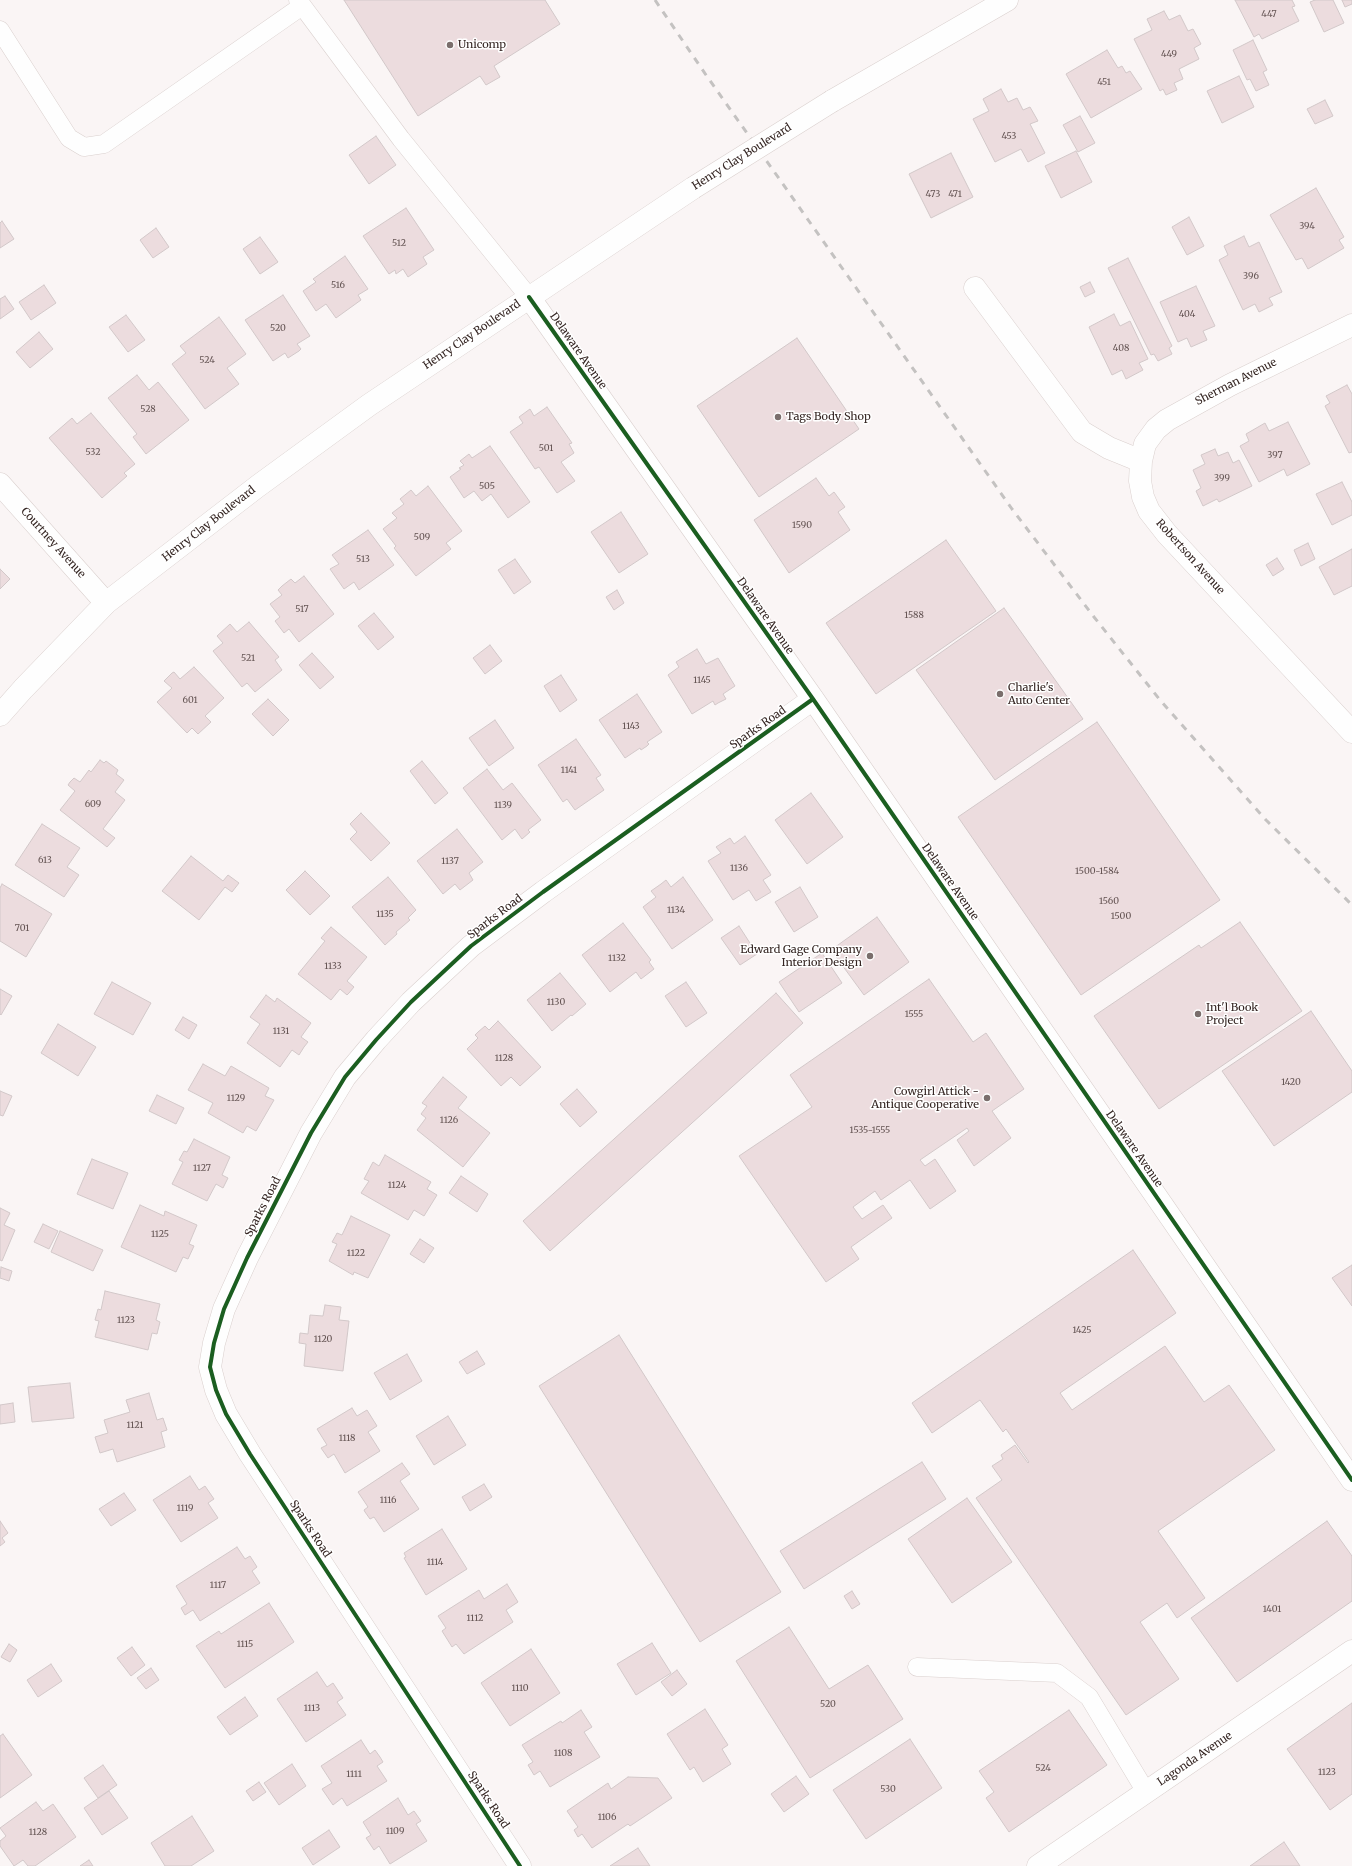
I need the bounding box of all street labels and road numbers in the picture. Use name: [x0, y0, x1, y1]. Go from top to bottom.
street label: Henry Clay Boulevard: [690, 121, 794, 193]
street label: Henry Clay Boulevard: [421, 298, 523, 372]
street label: Delaware Avenue: [547, 310, 609, 392]
street label: Sherman Avenue: [1193, 356, 1279, 408]
street label: Henry Clay Boulevard: [160, 484, 258, 564]
street label: Courtney Avenue: [18, 505, 88, 581]
street label: Robertson Avenue: [1153, 517, 1227, 597]
street label: Delaware Avenue: [734, 575, 796, 657]
street label: Sparks Road: [727, 704, 789, 752]
street label: Delaware Avenue: [919, 841, 981, 923]
street label: Sparks Road: [465, 892, 525, 942]
street label: Delaware Avenue: [1103, 1108, 1165, 1190]
street label: Sparks Road: [242, 1175, 284, 1239]
street label: Sparks Road: [287, 1498, 333, 1560]
street label: Lagonda Avenue: [1155, 1729, 1235, 1789]
street label: Sparks Road: [465, 1769, 511, 1831]

